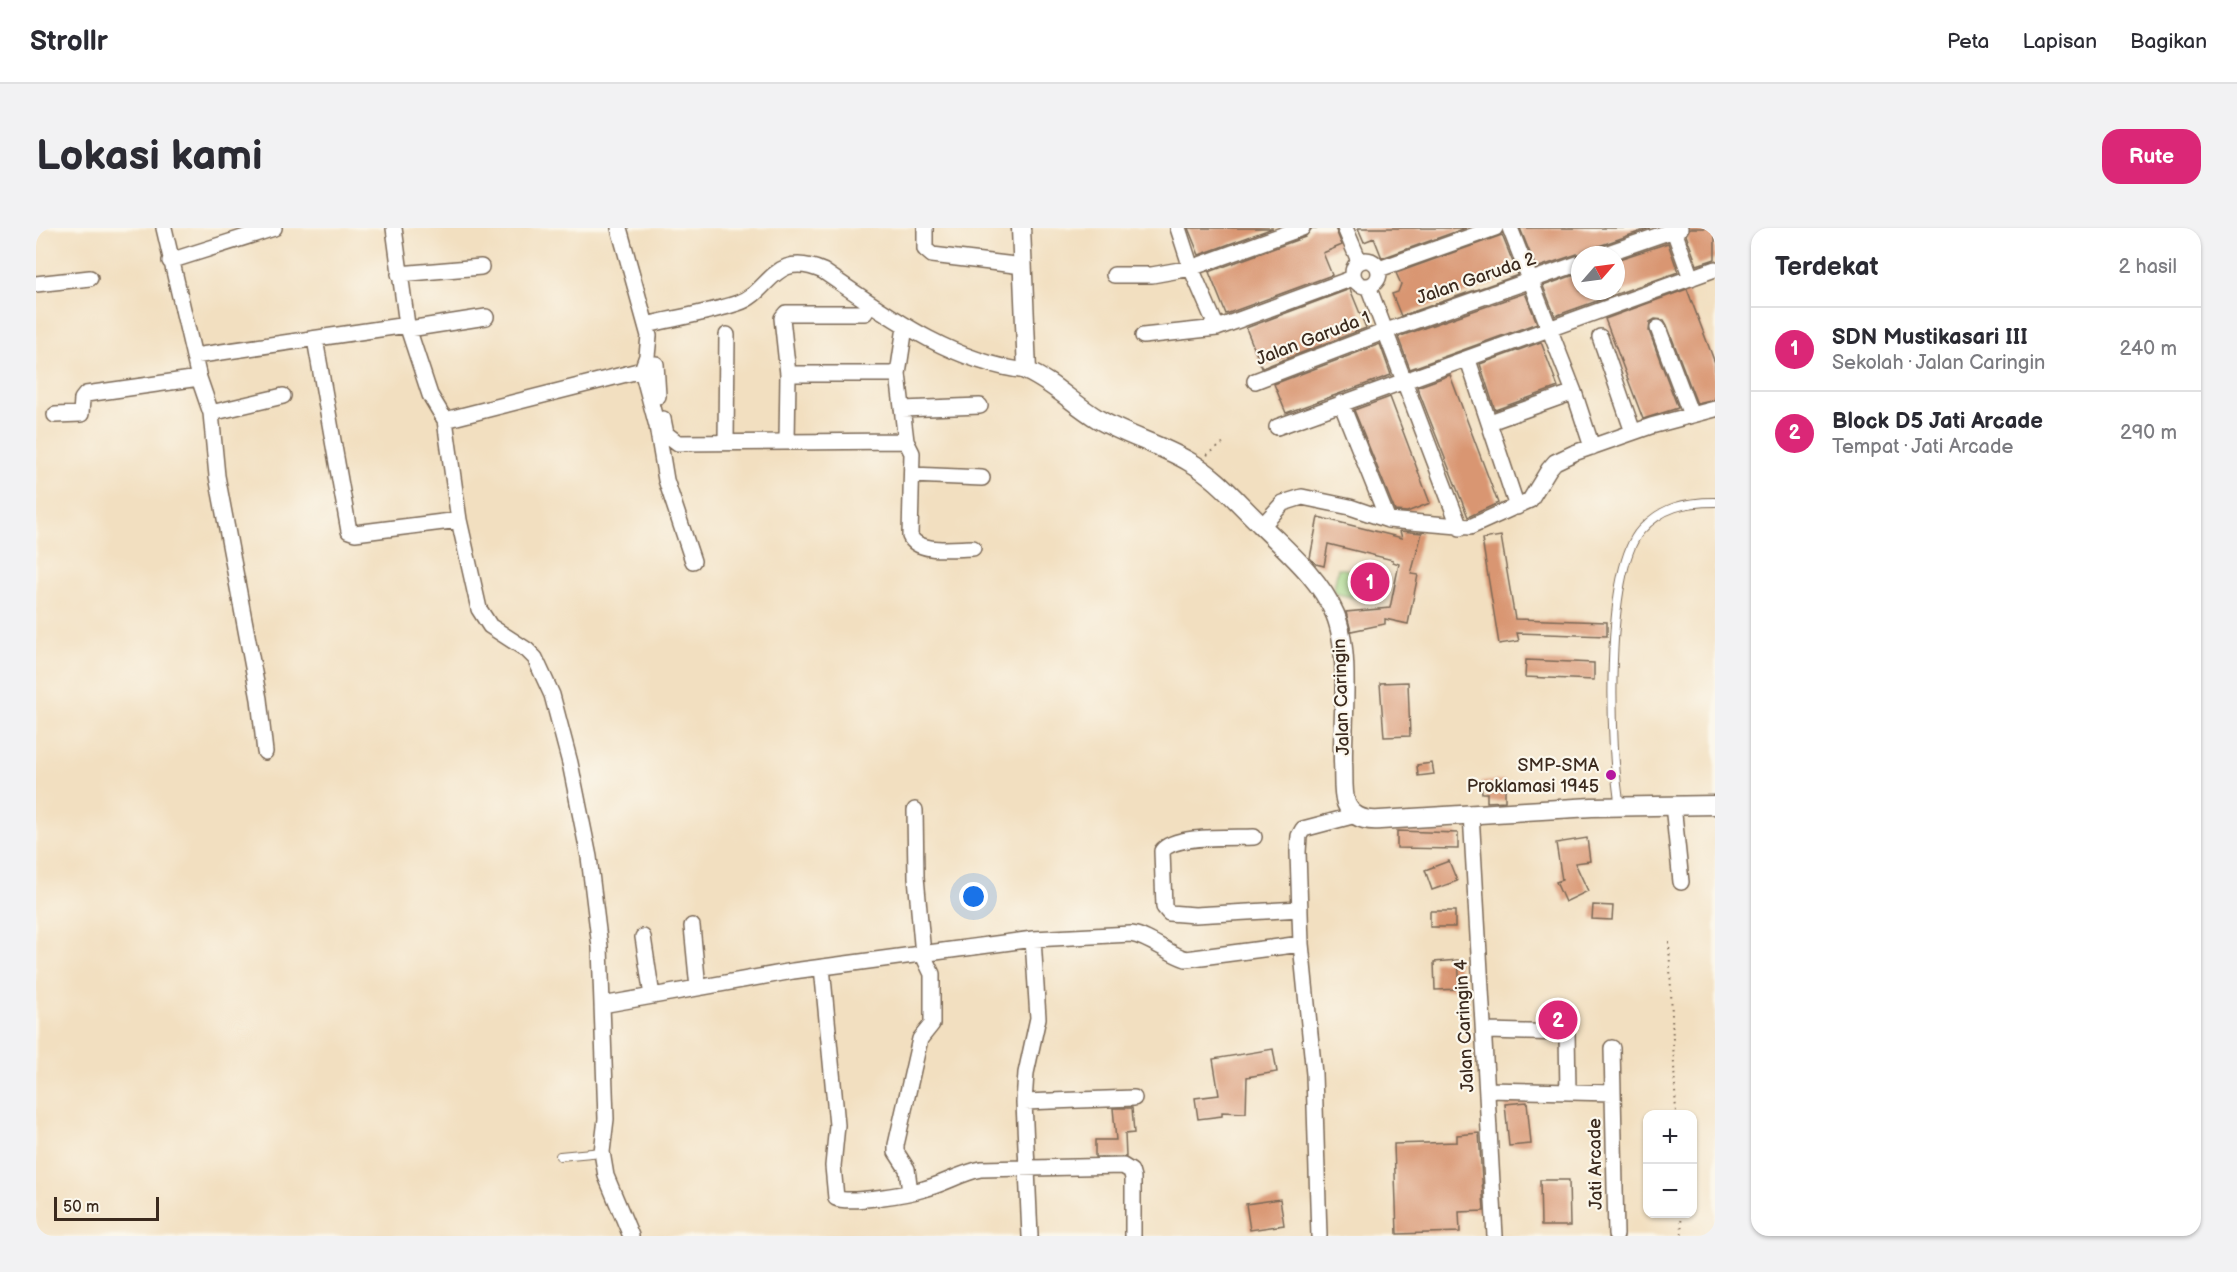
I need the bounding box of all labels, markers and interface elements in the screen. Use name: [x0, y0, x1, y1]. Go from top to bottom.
text: Strollr: [30, 25, 108, 58]
text: Peta: [1947, 29, 1989, 54]
text: Lapisan: [2022, 29, 2097, 54]
text: Bagikan: [2130, 29, 2207, 54]
button: Rute: [2102, 129, 2201, 184]
text: Lokasi kami: [36, 131, 262, 182]
north arrow: [1571, 246, 1625, 300]
street label: Jalan Garuda 2: [1414, 248, 1539, 309]
text: Terdekat: [1775, 252, 1878, 283]
text: 2 hasil: [2118, 255, 2177, 279]
street label: Jalan Garuda 1: [1253, 307, 1373, 370]
text: SDN Mustikasari III: [1832, 324, 2028, 351]
text: 1: [1790, 337, 1799, 361]
text: 240 m: [2120, 337, 2177, 361]
text: Sekolah · Jalan Caringin: [1832, 351, 2045, 375]
text: Block D5 Jati Arcade: [1832, 408, 2043, 435]
text: 2: [1789, 421, 1800, 445]
text: 290 m: [2120, 421, 2177, 445]
text: Tempat · Jati Arcade: [1832, 435, 2013, 459]
pin: 1: [1350, 560, 1390, 604]
street label: Jalan Caringin: [1329, 638, 1354, 756]
place label: SMP-SMA Proklamasi 1945: [1467, 755, 1599, 797]
marker: SMP-SMA Proklamasi 1945: [1604, 768, 1618, 782]
your location: [959, 882, 988, 911]
street label: Jalan Caringin 4: [1451, 959, 1478, 1093]
pin: 2: [1538, 998, 1577, 1042]
map controls: [1643, 1110, 1697, 1218]
button: +: [1643, 1110, 1697, 1164]
street label: Jati Arcade: [1584, 1118, 1607, 1210]
button: −: [1643, 1164, 1697, 1218]
scale bar: [54, 1194, 159, 1222]
text: 50 m: [63, 1198, 99, 1217]

